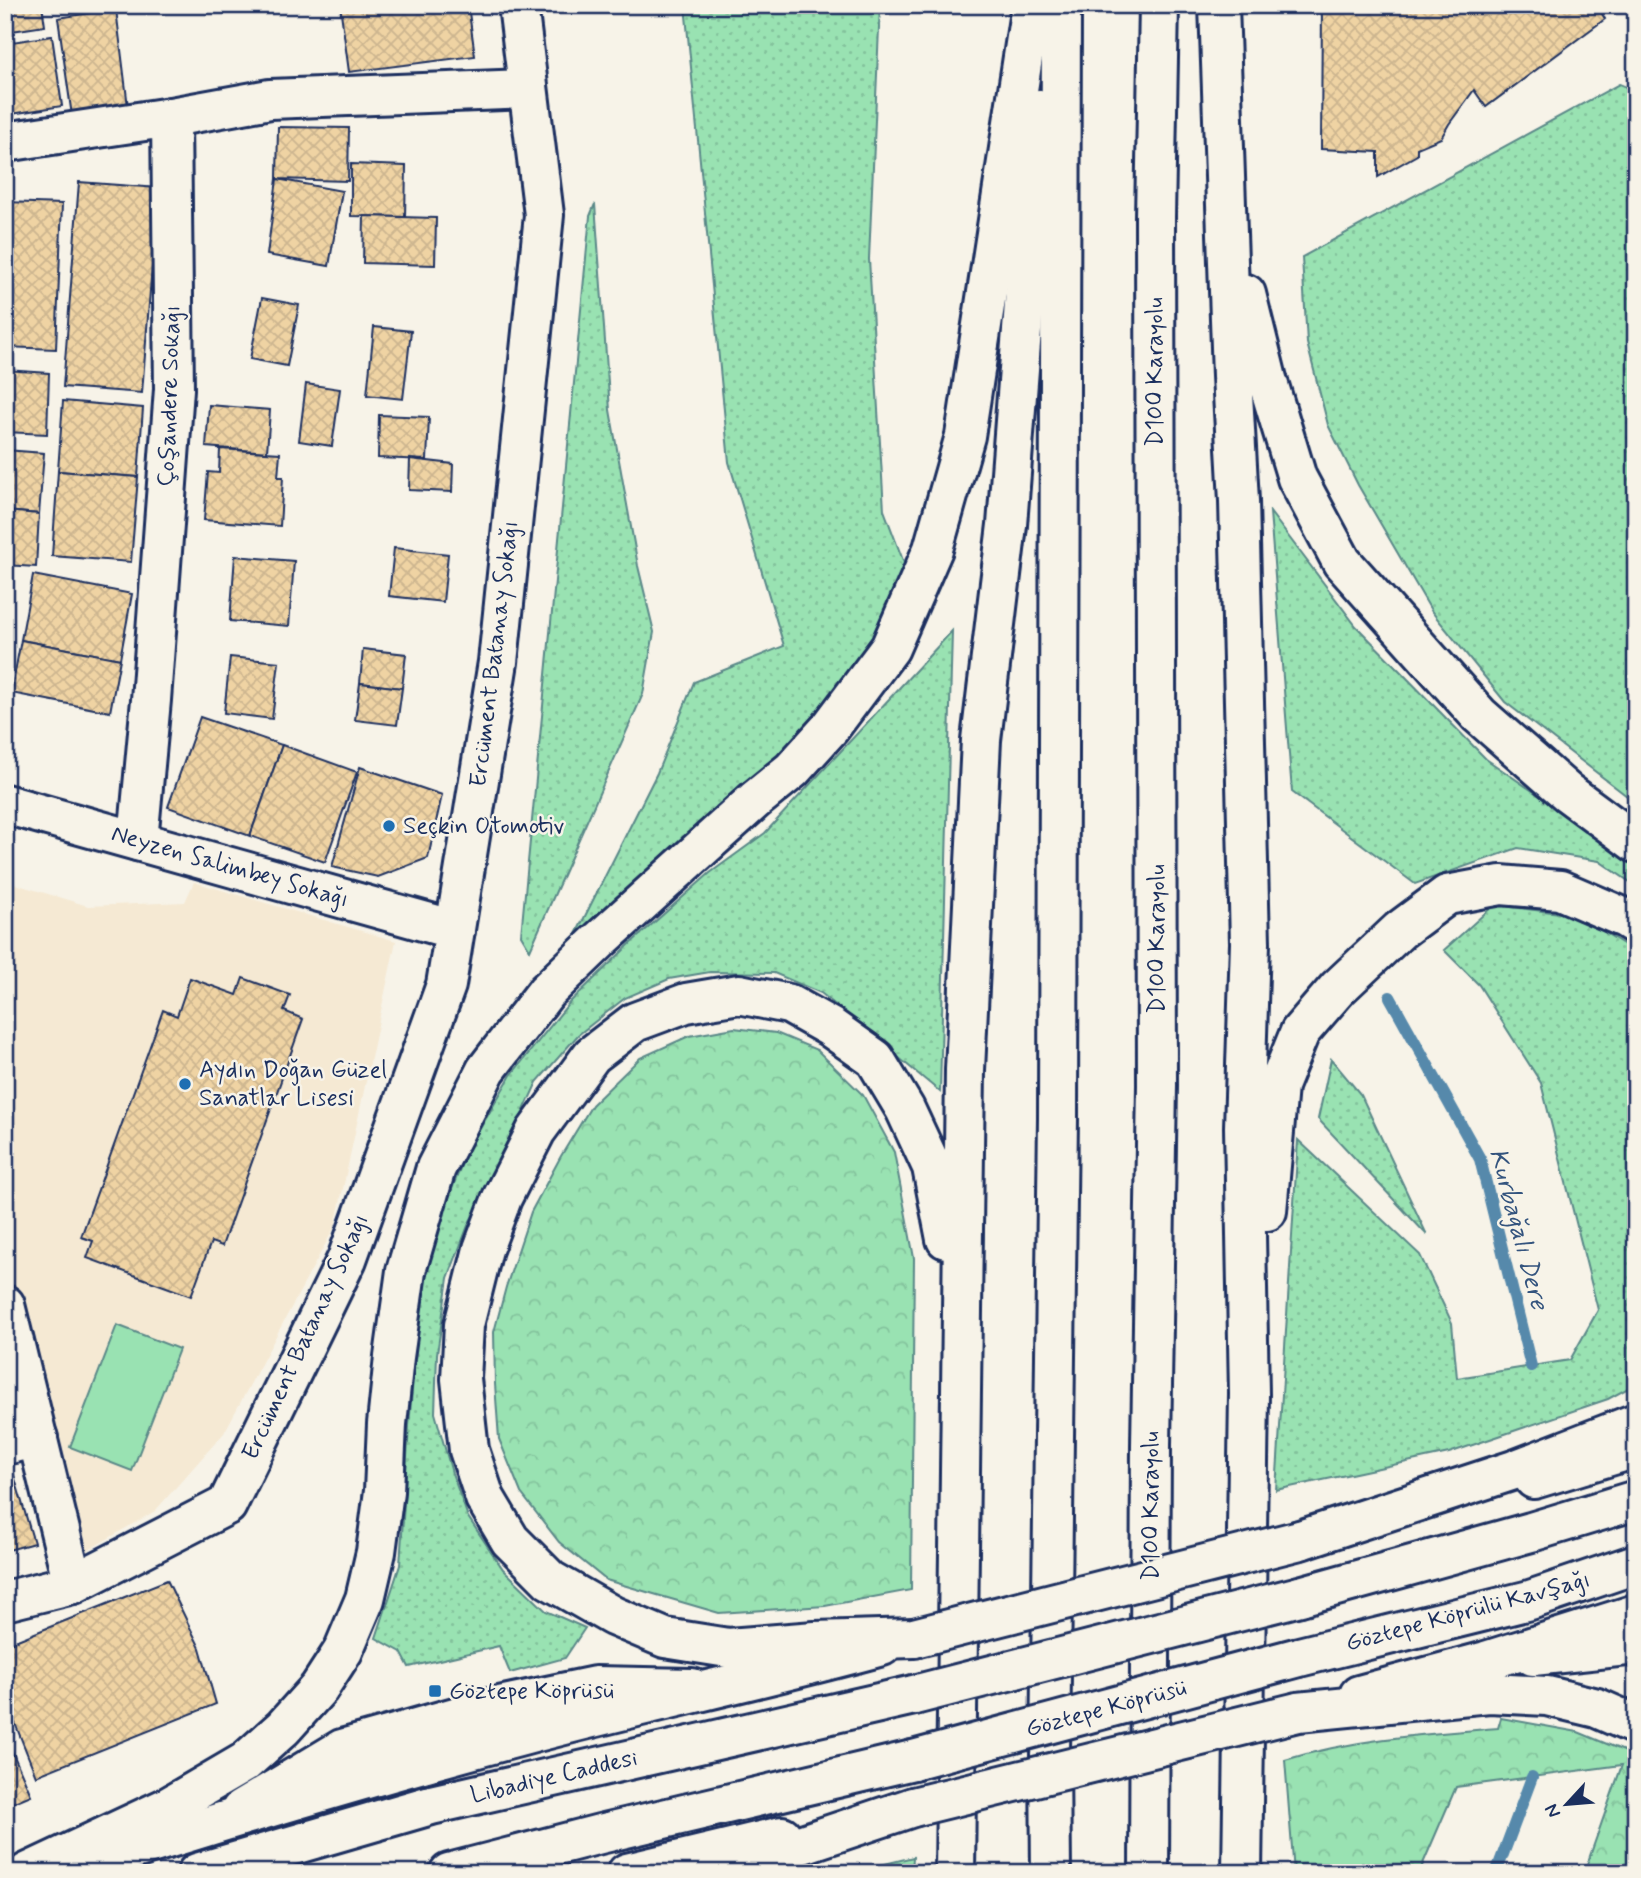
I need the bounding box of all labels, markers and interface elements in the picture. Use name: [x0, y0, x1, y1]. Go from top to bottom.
street label: D100 Karayolu: [1140, 297, 1171, 447]
street label: Çoşandere Sokağı: [151, 305, 189, 487]
street label: Ercüment Batanay Sokağı: [463, 519, 527, 789]
place label: Seçkin Otomotiv: [403, 811, 564, 842]
street label: Neyzen Salimbey Sokağı: [108, 818, 352, 916]
marker: Seçkin Otomotiv: [381, 818, 397, 834]
street label: D100 Karayolu: [1142, 864, 1173, 1014]
place label: Aydın Doğan Güzel Sanatlar Lisesi: [199, 1055, 387, 1114]
marker: Aydın Doğan Güzel Sanatlar Lisesi: [177, 1076, 193, 1092]
water label: Kurbağalı Dere: [1480, 1145, 1556, 1315]
street label: Ercüment Batanay Sokağı: [235, 1209, 377, 1465]
street label: D100 Karayolu: [1136, 1431, 1167, 1581]
street label: Göztepe Köprülü Kavşağı: [1342, 1564, 1594, 1660]
street label: Göztepe Köprüsü: [1022, 1673, 1190, 1745]
place label: Göztepe Köprüsü: [449, 1676, 614, 1707]
marker: Göztepe Köprüsü: [427, 1683, 443, 1699]
street label: Libadiye Caddesi: [467, 1743, 641, 1811]
north arrow: [1532, 1770, 1602, 1840]
text: N: [1539, 1800, 1567, 1822]

